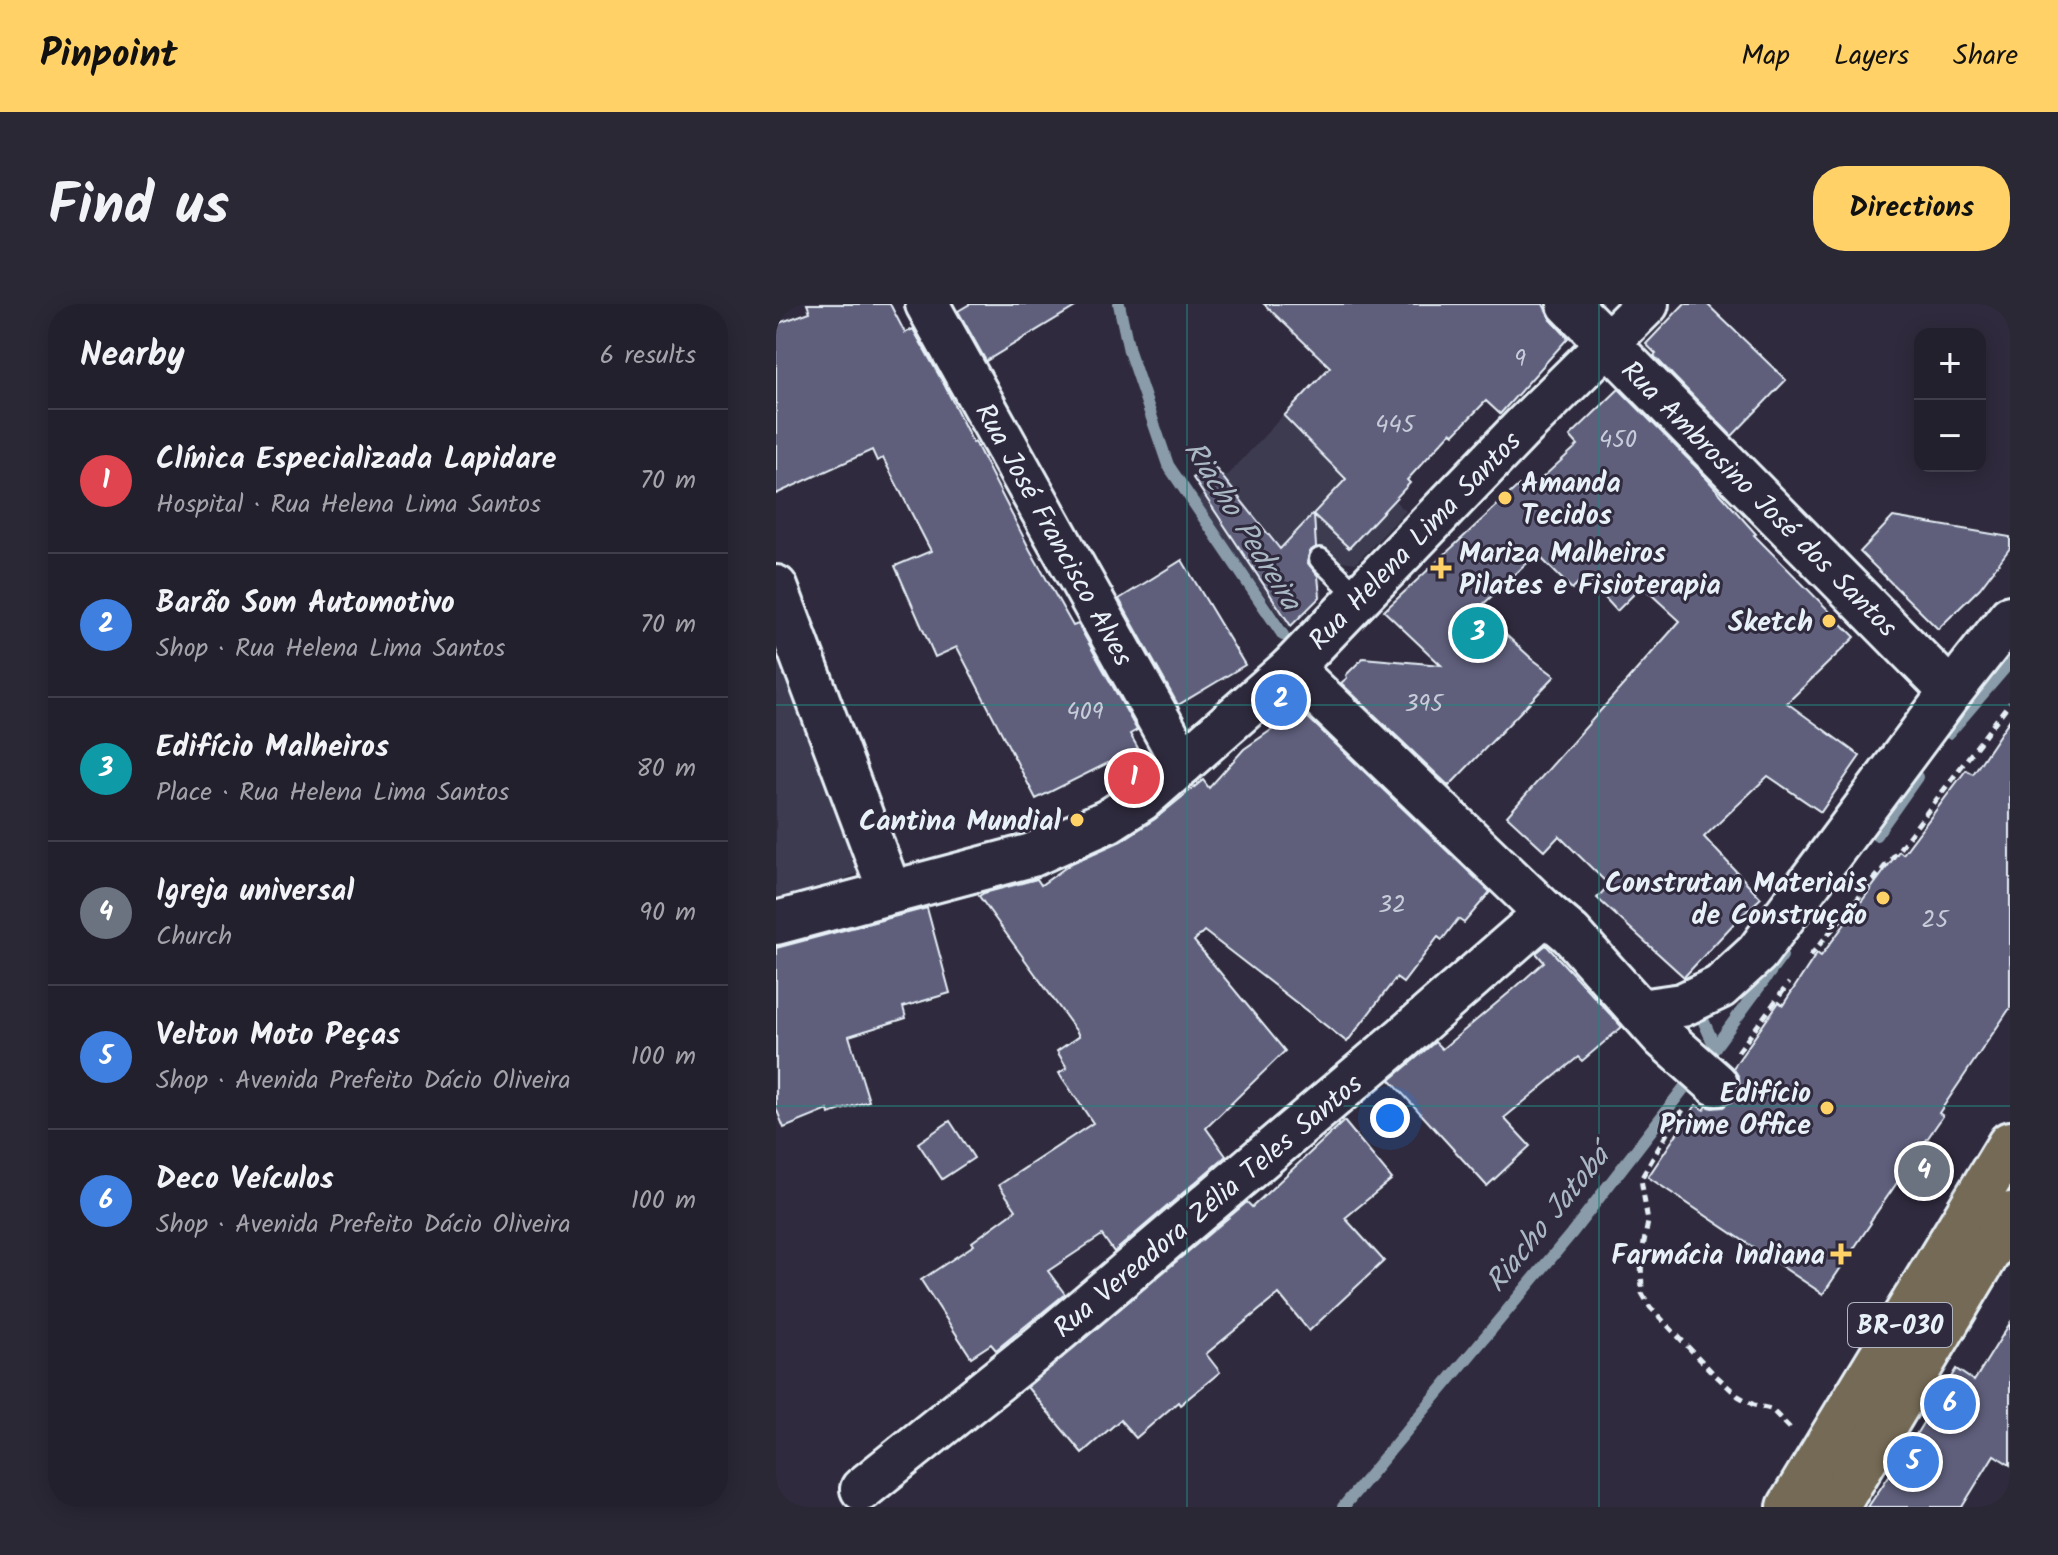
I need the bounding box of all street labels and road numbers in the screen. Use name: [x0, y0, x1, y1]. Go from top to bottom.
street label: Rua Ambrosino José dos Santos: [1609, 351, 1907, 649]
street label: Rua José Francisco Alves: [962, 395, 1144, 675]
street label: Rua Helena Lima Santos: [1298, 421, 1533, 662]
street label: Rua Vereadora Zélia Teles Santos: [1044, 1063, 1374, 1350]
road number: BR-030: [1848, 1303, 1952, 1347]

